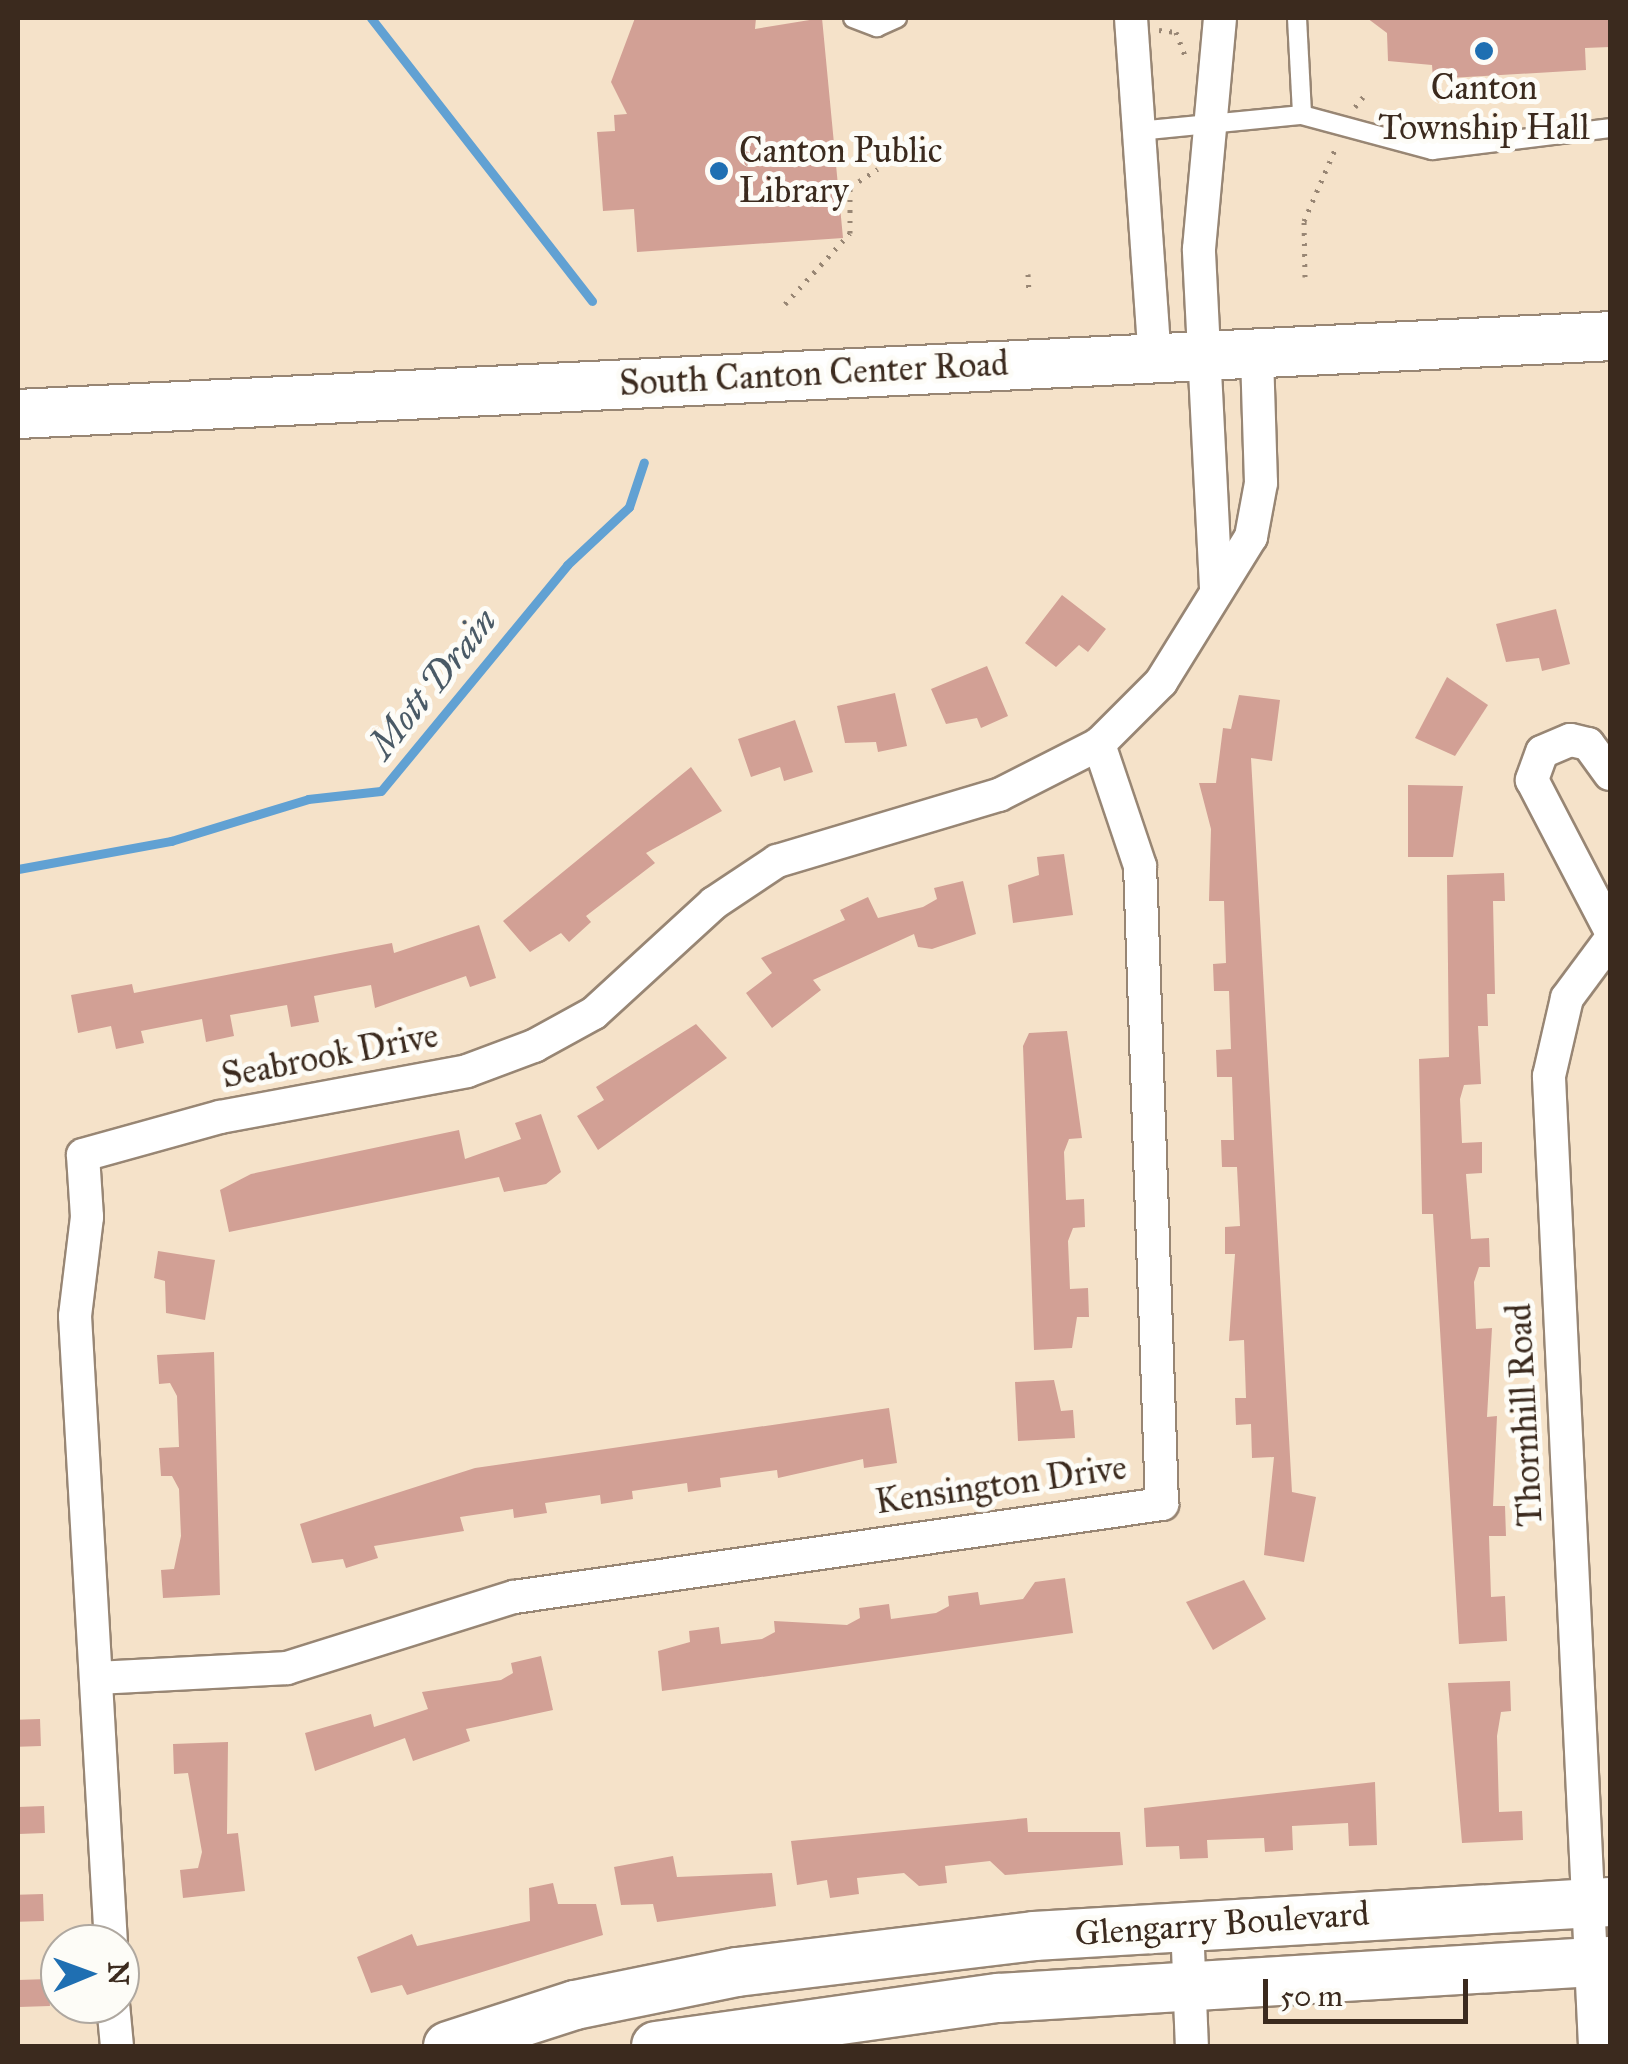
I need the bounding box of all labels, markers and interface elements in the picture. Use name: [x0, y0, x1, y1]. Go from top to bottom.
marker: Canton Township Hall: [1473, 40, 1495, 62]
place label: Canton Township Hall: [1378, 67, 1590, 149]
place label: Canton Public Library: [739, 130, 942, 212]
marker: Canton Public Library: [708, 160, 730, 182]
street label: South Canton Center Road: [618, 343, 1010, 405]
water label: Mott Drain: [359, 599, 507, 767]
street label: Seabrook Drive: [218, 1014, 442, 1098]
street label: Thornhill Road: [1498, 1302, 1552, 1528]
street label: Kensington Drive: [873, 1447, 1129, 1523]
street label: Glengarry Boulevard: [1073, 1893, 1371, 1955]
north arrow: [40, 1924, 140, 2024]
scale bar: [1268, 1959, 1473, 2021]
text: N: [101, 1961, 136, 1986]
text: 50 m: [1280, 1978, 1343, 2014]

